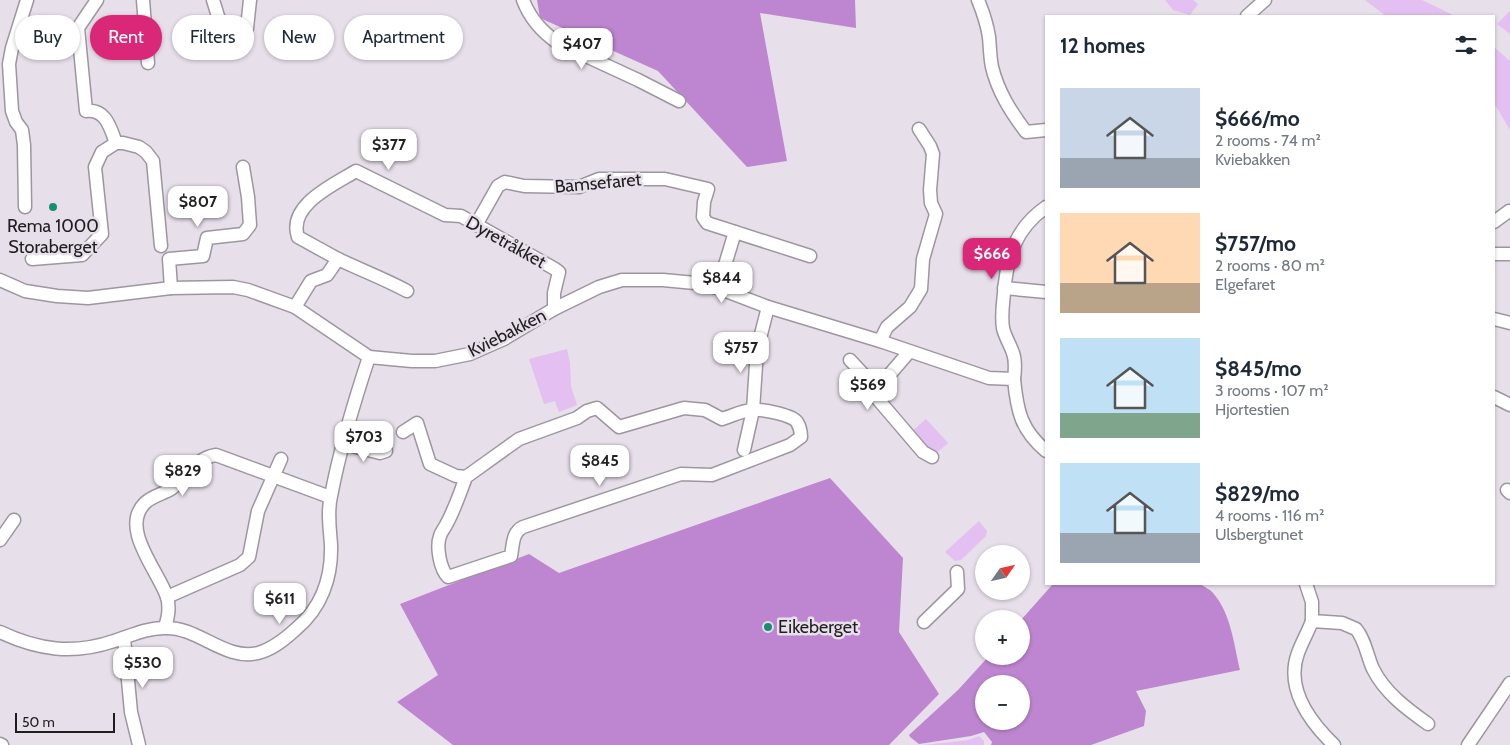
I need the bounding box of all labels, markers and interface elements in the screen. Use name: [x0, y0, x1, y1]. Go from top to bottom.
chip: Buy: [15, 15, 80, 60]
chip: Rent: [90, 15, 162, 60]
chip: Filters: [172, 15, 254, 60]
chip: New: [264, 15, 334, 60]
chip: Apartment: [344, 15, 463, 60]
pin: $407: [552, 28, 612, 70]
icon: filters: [1452, 31, 1480, 59]
text: 12 homes: [1060, 33, 1145, 58]
text: $407: [563, 34, 601, 53]
text: $666/mo: [1215, 106, 1300, 131]
icon: home: [1100, 108, 1160, 168]
pin: $377: [359, 128, 419, 171]
text: 2 rooms · 74 m²: [1215, 131, 1321, 150]
text: $377: [372, 135, 406, 154]
text: Kviebakken: [1215, 150, 1290, 169]
street label: Bamsefaret: [554, 168, 642, 198]
pin: $807: [168, 186, 228, 228]
text: $807: [179, 192, 217, 211]
marker: Rema 1000 Storaberget: [47, 201, 59, 213]
street label: Dyretråkket: [462, 211, 550, 273]
place label: Rema 1000 Storaberget: [7, 215, 99, 258]
text: $757/mo: [1215, 231, 1296, 256]
icon: home: [1100, 233, 1160, 293]
pin: $666: [962, 238, 1022, 280]
text: $666: [974, 244, 1010, 263]
text: 2 rooms · 80 m²: [1215, 256, 1325, 275]
pin: $844: [692, 262, 752, 304]
text: $844: [703, 268, 741, 287]
text: Elgefaret: [1215, 275, 1275, 294]
street label: Kviebakken: [464, 304, 550, 362]
pin: $757: [711, 332, 771, 374]
text: $757: [724, 338, 758, 357]
text: $845/mo: [1215, 356, 1301, 381]
icon: home: [1100, 358, 1160, 418]
pin: $569: [838, 368, 898, 411]
text: $569: [850, 375, 886, 394]
text: 3 rooms · 107 m²: [1215, 381, 1329, 400]
text: Hjortestien: [1215, 400, 1289, 419]
pin: $703: [334, 420, 394, 463]
text: $703: [345, 427, 383, 446]
pin: $845: [570, 444, 630, 487]
text: $845: [581, 451, 619, 470]
pin: $829: [153, 454, 213, 497]
text: $829: [165, 461, 201, 480]
text: $829/mo: [1215, 481, 1299, 506]
icon: home: [1100, 483, 1160, 543]
text: 4 rooms · 116 m²: [1215, 506, 1324, 525]
text: Ulsbergtunet: [1215, 525, 1303, 544]
north arrow: [975, 545, 1030, 600]
map controls: [975, 545, 1030, 730]
pin: $611: [250, 582, 310, 625]
text: $611: [265, 589, 295, 608]
button: +: [975, 610, 1030, 665]
place label: Eikeberget: [778, 616, 858, 638]
marker: Eikeberget: [762, 621, 774, 633]
pin: $530: [113, 646, 173, 689]
text: $530: [124, 653, 162, 672]
button: −: [975, 675, 1030, 730]
scale bar: [15, 710, 115, 733]
text: 50 m: [22, 713, 55, 731]

